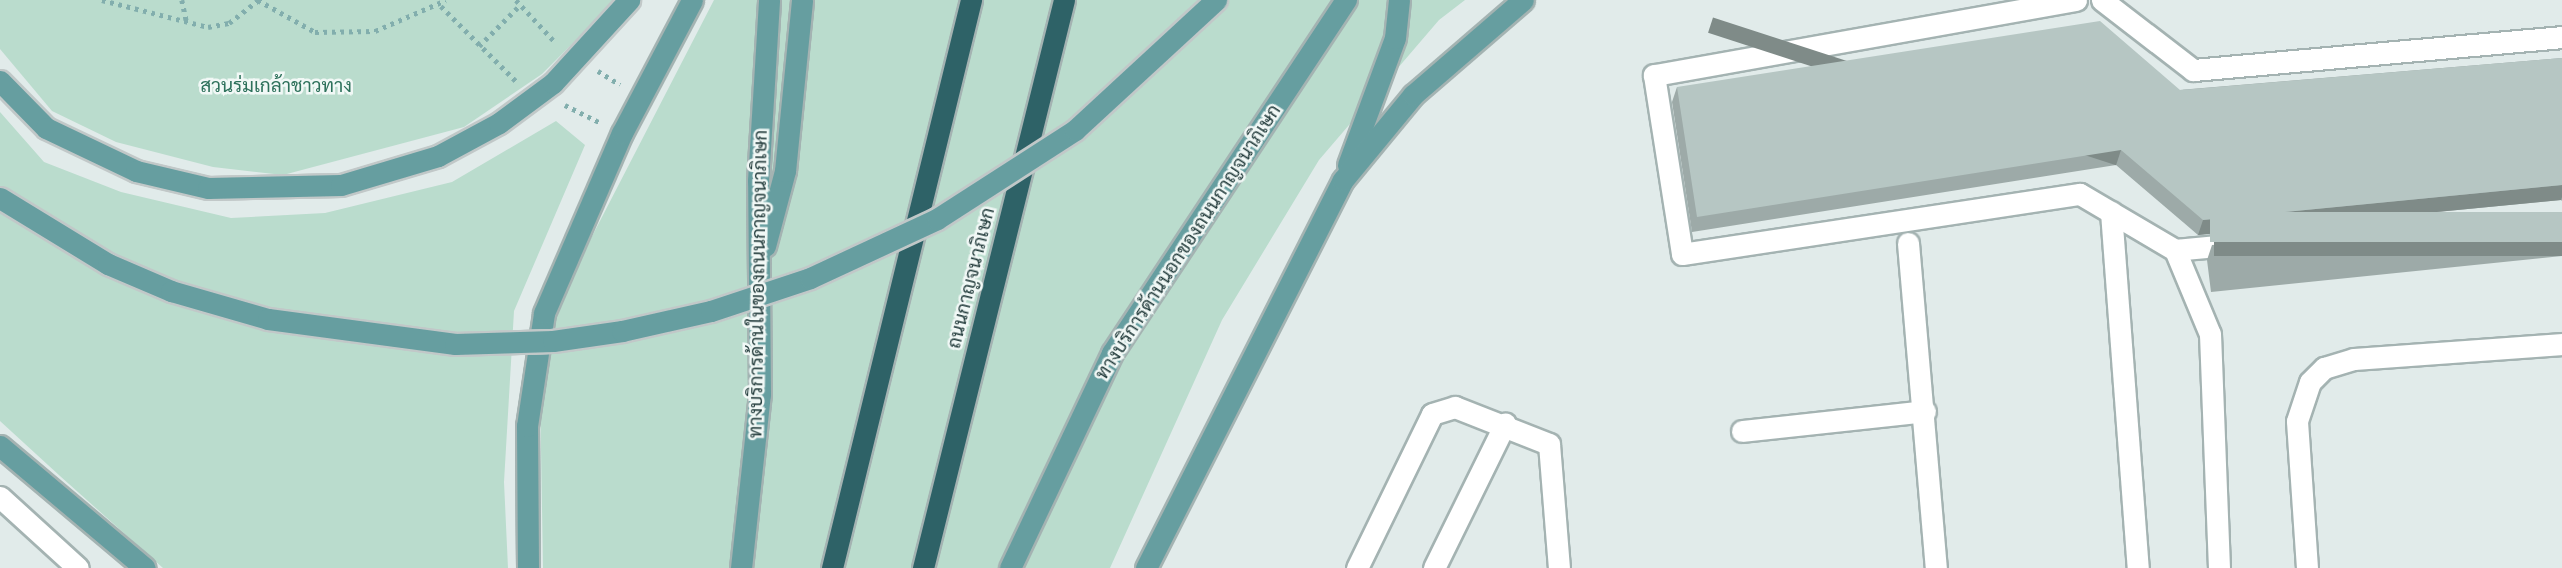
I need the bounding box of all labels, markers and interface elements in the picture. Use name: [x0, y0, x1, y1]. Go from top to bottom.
park label: สวนร่มเกล้าชาวทาง: [200, 75, 352, 97]
street label: ทางบริการด้านนอกของถนนกาญจนาภิเษก: [1090, 100, 1286, 384]
street label: ทางบริการด้านในของถนนกาญจนาภิเษก: [744, 130, 772, 438]
street label: ถนนกาญจนาภิเษก: [942, 205, 1000, 351]

